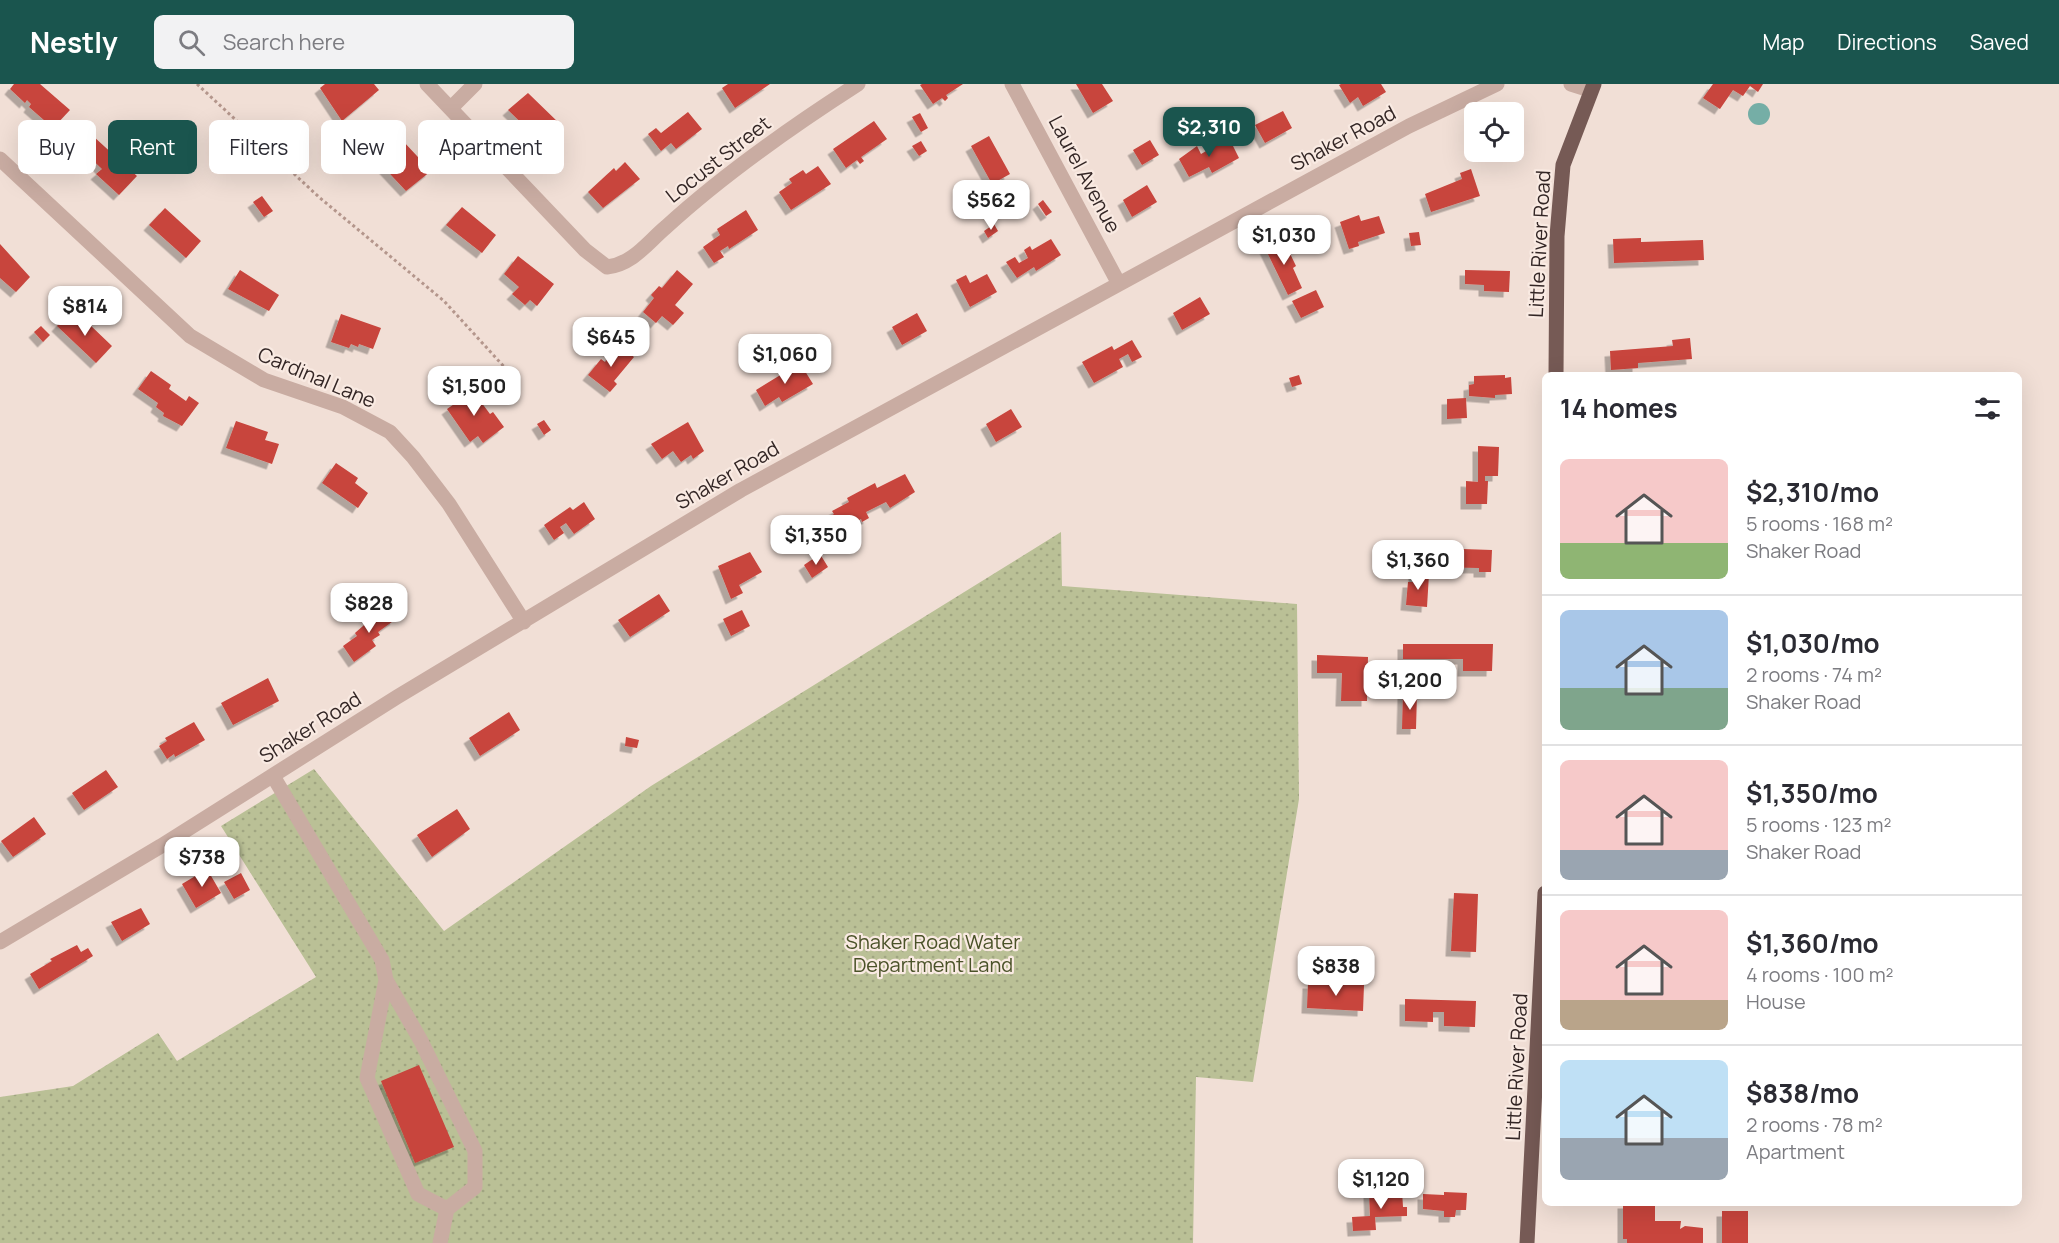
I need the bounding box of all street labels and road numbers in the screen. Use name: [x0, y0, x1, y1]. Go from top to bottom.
street label: Shaker Road: [1286, 99, 1400, 177]
street label: Locust Street: [660, 109, 776, 209]
street label: Laurel Avenue: [1043, 111, 1127, 237]
street label: Little River Road: [1522, 170, 1556, 318]
street label: Cardinal Lane: [254, 340, 380, 414]
street label: Shaker Road: [670, 434, 784, 516]
street label: Shaker Road: [254, 685, 366, 769]
street label: Little River Road: [1499, 993, 1533, 1141]

